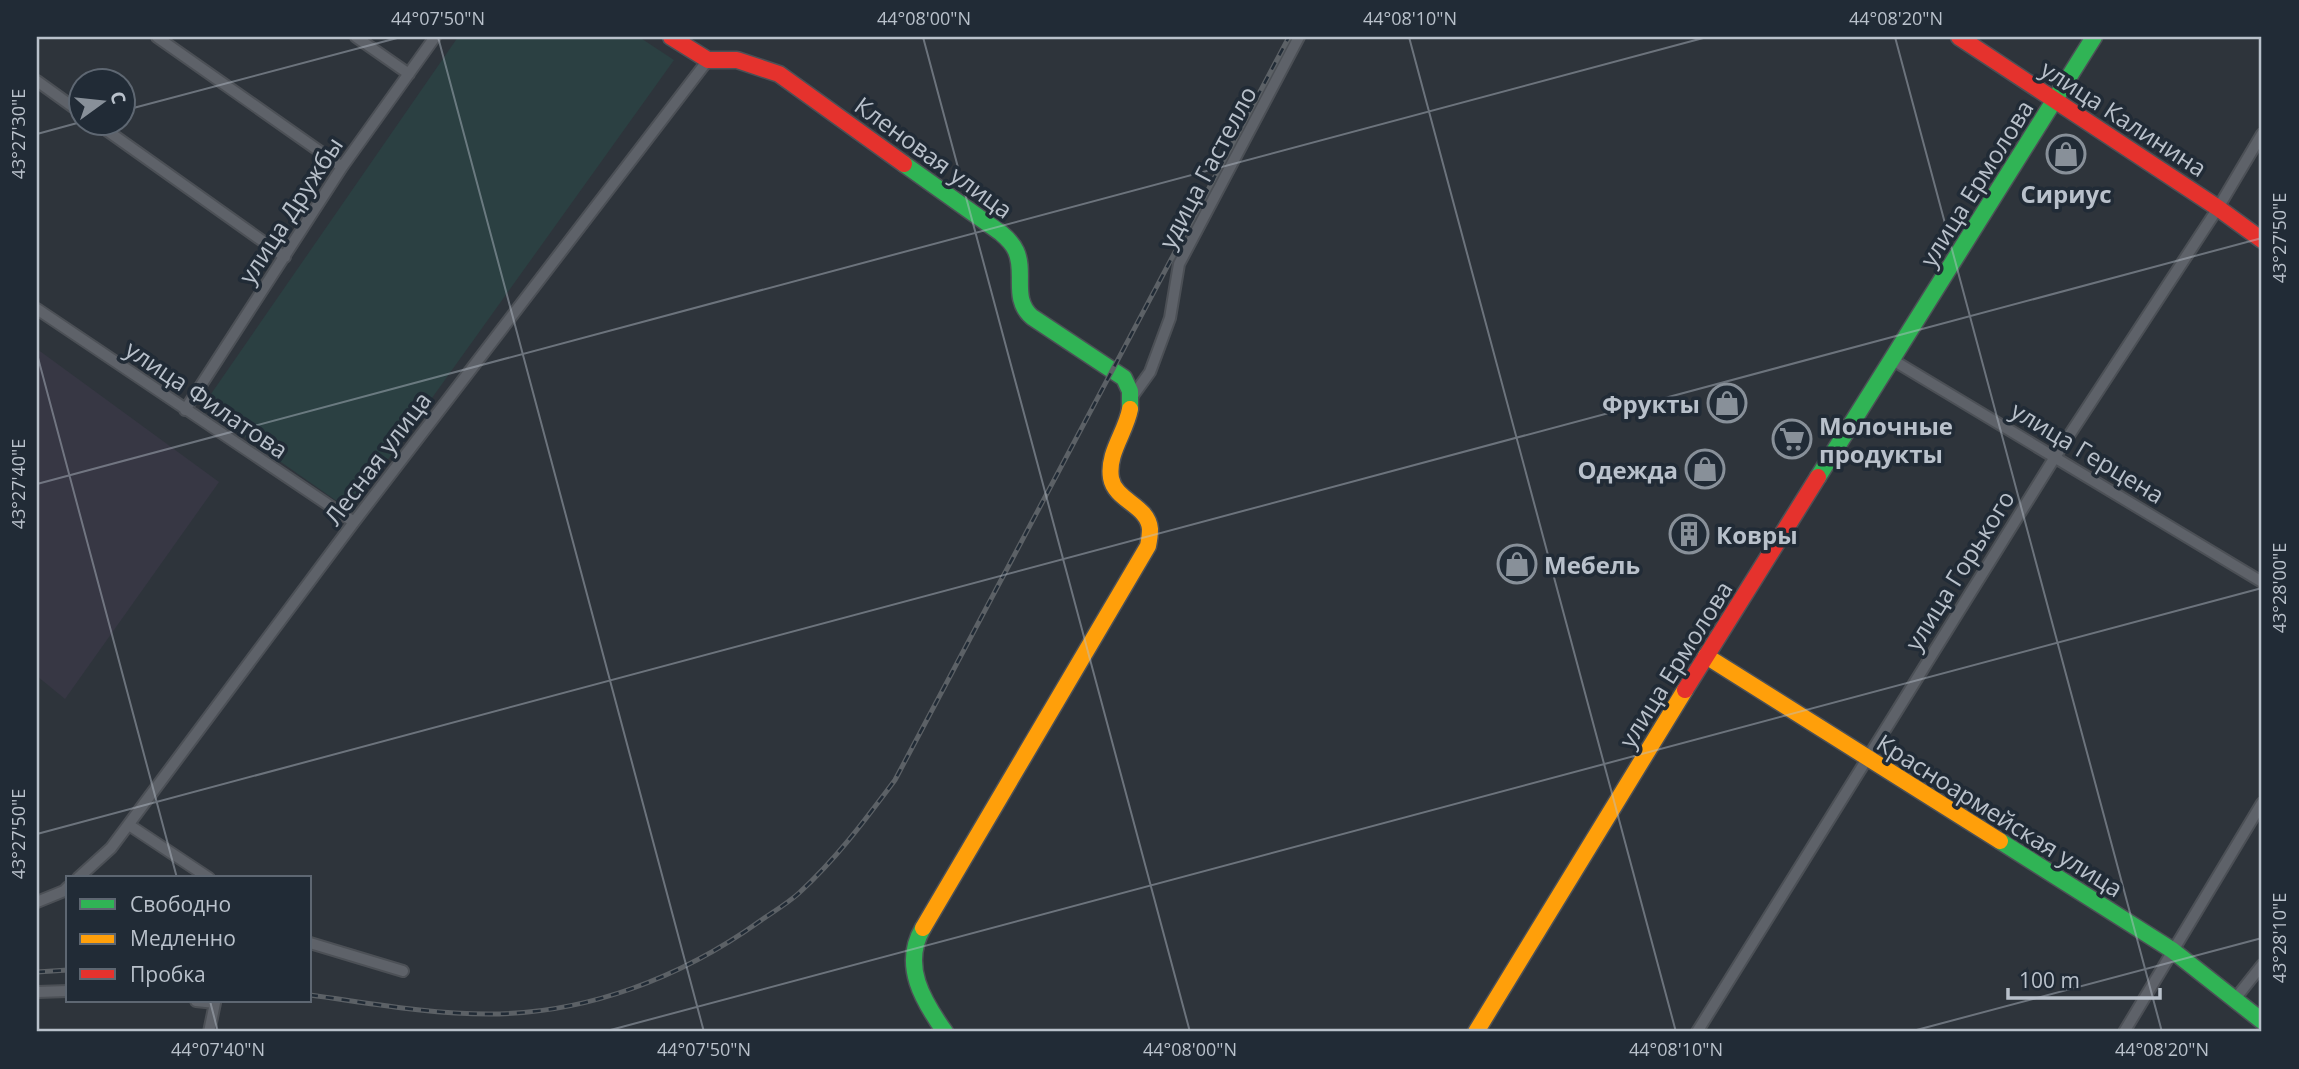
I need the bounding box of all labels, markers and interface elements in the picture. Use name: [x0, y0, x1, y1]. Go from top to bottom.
text: 44°07'50"N: [391, 6, 485, 30]
text: 44°08'00"N: [877, 6, 971, 30]
text: 44°08'10"N: [1363, 6, 1457, 30]
text: 44°08'20"N: [1849, 6, 1943, 30]
street label: улица Калинина: [2035, 52, 2213, 184]
north arrow: [66, 66, 136, 136]
street label: удица Гастелло: [1150, 80, 1264, 254]
text: С: [104, 88, 133, 107]
text: 43°27'30"E: [6, 89, 30, 179]
street label: Кленовая улица: [848, 89, 1020, 225]
street label: улица Ермолова: [1911, 93, 2041, 273]
street label: улица Дружбы: [230, 130, 350, 290]
shop icon: Сириус: [2045, 133, 2087, 175]
place label: Сириус: [2020, 177, 2112, 210]
text: 43°27'50"E: [2267, 193, 2291, 283]
street label: улица Филатова: [119, 332, 295, 466]
shop icon: Фрукты: [1706, 382, 1748, 424]
street label: Лесная улица: [316, 384, 438, 532]
place label: Фрукты: [1602, 387, 1700, 420]
street label: улица Герцена: [2005, 393, 2171, 511]
place label: Молочные продукты: [1819, 409, 1953, 470]
supermarket icon: Молочные продукты: [1771, 418, 1813, 460]
text: 43°27'40"E: [6, 439, 30, 529]
shop icon: Одежда: [1684, 448, 1726, 490]
place label: Одежда: [1577, 453, 1678, 486]
street label: улица Горького: [1897, 484, 2021, 656]
building icon: Ковры: [1668, 513, 1710, 555]
place label: Ковры: [1716, 518, 1798, 551]
shop icon: Мебель: [1496, 543, 1538, 585]
text: 43°28'00"E: [2267, 543, 2291, 633]
place label: Мебель: [1544, 548, 1640, 581]
street label: улица Ермолова: [1610, 574, 1740, 754]
street label: Красноармейская улица: [1871, 726, 2129, 904]
text: 43°27'50"E: [6, 789, 30, 879]
legend: [66, 876, 312, 1002]
text: Свободно: [130, 890, 231, 918]
text: 43°28'10"E: [2267, 893, 2291, 983]
text: Медленно: [130, 924, 236, 952]
scale bar: [2008, 957, 2161, 1001]
text: Пробка: [130, 960, 206, 988]
text: 100 m: [2019, 966, 2080, 994]
text: 44°07'40"N: [171, 1037, 265, 1061]
text: 44°07'50"N: [657, 1037, 751, 1061]
text: 44°08'00"N: [1143, 1037, 1237, 1061]
text: 44°08'10"N: [1629, 1037, 1723, 1061]
text: 44°08'20"N: [2115, 1037, 2209, 1061]

